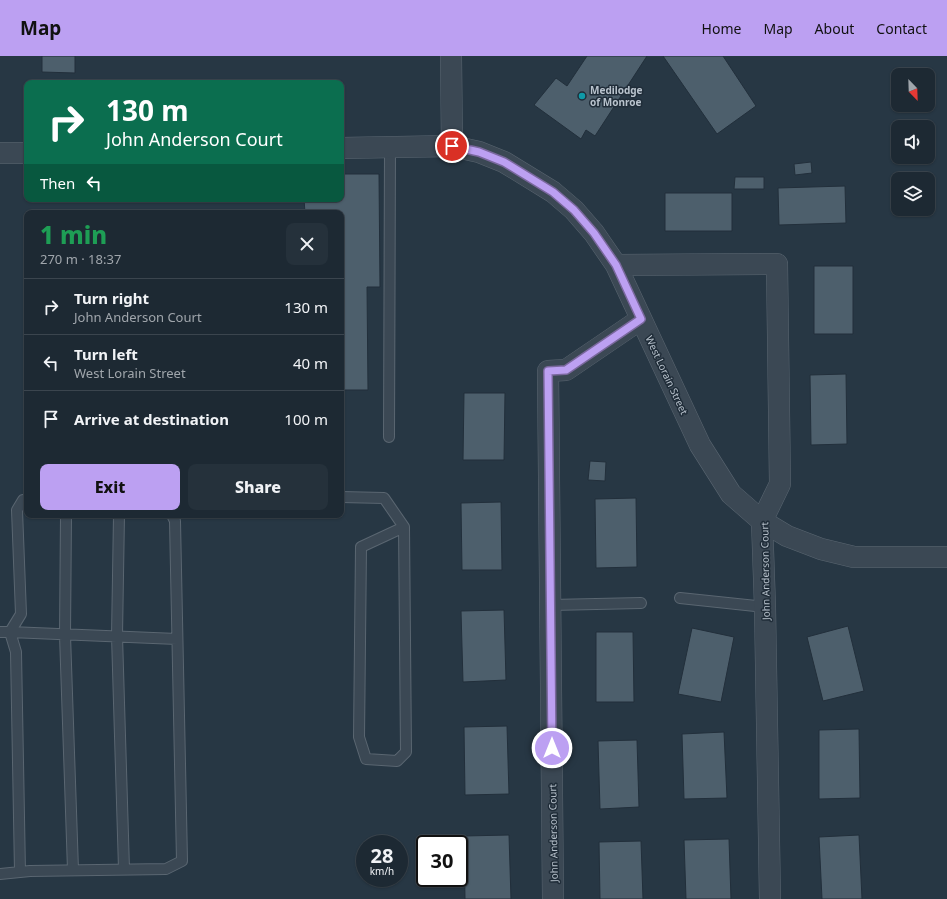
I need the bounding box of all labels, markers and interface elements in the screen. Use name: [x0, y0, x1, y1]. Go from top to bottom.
text: Map: [20, 15, 61, 41]
text: Home: [702, 19, 741, 38]
text: Map: [763, 19, 793, 38]
text: About: [815, 19, 854, 38]
text: Contact: [876, 19, 927, 38]
north arrow: [891, 68, 935, 112]
map controls: [891, 68, 935, 216]
place label: Medilodge of Monroe: [590, 83, 643, 109]
text: 130 m: [106, 91, 189, 129]
marker: Medilodge of Monroe: [577, 91, 587, 101]
icon: right: [40, 96, 92, 148]
button: sound: [891, 120, 935, 164]
text: John Anderson Court: [106, 127, 283, 151]
pin: [435, 129, 469, 163]
icon: arrive: [441, 135, 463, 157]
icon: left: [83, 172, 105, 194]
button: layers: [891, 172, 935, 216]
text: Then: [40, 173, 75, 193]
text: 1 min: [40, 218, 107, 251]
button: close: [286, 223, 328, 265]
text: 270 m · 18:37: [40, 250, 121, 268]
text: Turn right: [74, 288, 149, 308]
icon: right: [40, 296, 62, 318]
text: 130 m: [284, 297, 328, 317]
text: John Anderson Court: [74, 308, 202, 326]
street label: West Lorain Street: [643, 333, 692, 417]
text: Turn left: [74, 344, 138, 364]
icon: left: [40, 352, 62, 374]
text: 40 m: [293, 353, 328, 373]
text: West Lorain Street: [74, 364, 186, 382]
icon: arrive: [40, 408, 62, 430]
text: Arrive at destination: [74, 409, 229, 429]
text: 100 m: [284, 409, 328, 429]
button: Exit: [40, 464, 180, 510]
button: Share: [188, 464, 328, 510]
street label: John Anderson Court: [757, 521, 773, 621]
position arrow: [531, 727, 573, 769]
street label: John Anderson Court: [545, 783, 561, 883]
speed limit sign: 30: [416, 835, 468, 887]
text: 28: [371, 842, 393, 869]
text: km/h: [370, 864, 394, 878]

